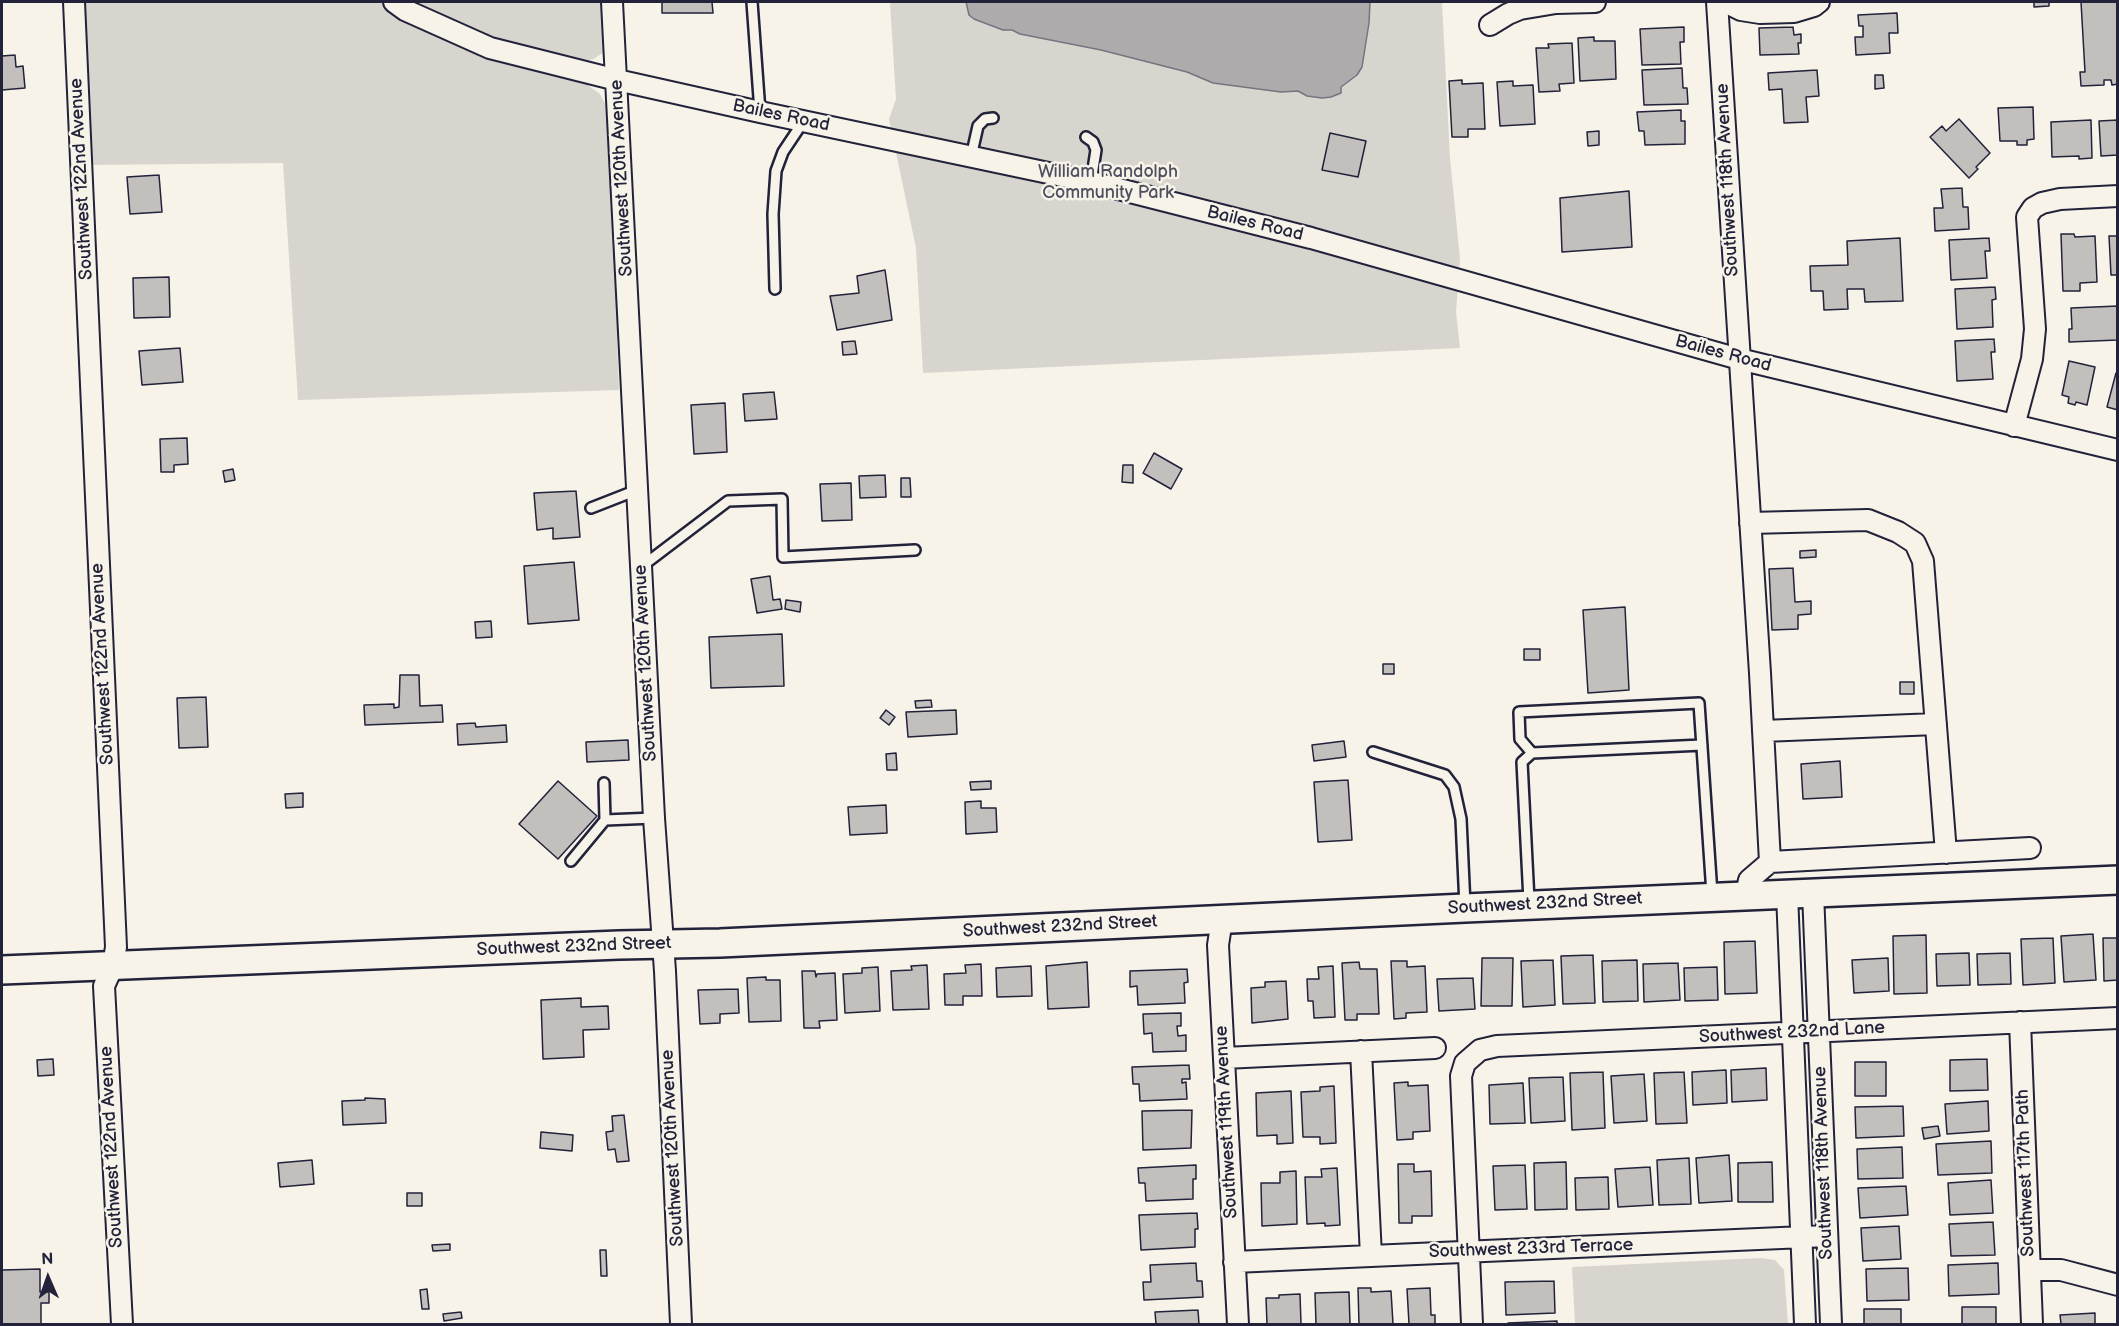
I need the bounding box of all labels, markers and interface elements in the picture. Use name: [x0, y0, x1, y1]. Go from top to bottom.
street label: Southwest 122nd Avenue: [66, 77, 98, 281]
street label: Southwest 120th Avenue: [606, 79, 638, 277]
street label: Southwest 118th Avenue: [1712, 83, 1744, 277]
street label: Bailes Road: [731, 95, 831, 137]
park label: William Randolph Community Park: [1038, 161, 1178, 204]
street label: Bailes Road: [1205, 202, 1305, 246]
street label: Bailes Road: [1673, 331, 1773, 377]
street label: Southwest 122nd Avenue: [87, 562, 119, 766]
street label: Southwest 120th Avenue: [630, 564, 662, 762]
street label: Southwest 232nd Street: [1447, 888, 1643, 920]
street label: Southwest 232nd Street: [962, 911, 1158, 943]
street label: Southwest 232nd Street: [476, 933, 672, 961]
street label: Southwest 232nd Lane: [1698, 1017, 1886, 1049]
street label: Southwest 119th Avenue: [1211, 1025, 1243, 1219]
street label: Southwest 122nd Avenue: [96, 1045, 128, 1249]
street label: Southwest 120th Avenue: [657, 1049, 689, 1247]
street label: Southwest 118th Avenue: [1810, 1066, 1838, 1260]
street label: Southwest 117th Path: [2012, 1089, 2040, 1257]
street label: Southwest 233rd Terrace: [1428, 1235, 1634, 1263]
north arrow: [18, 1248, 78, 1308]
text: N: [41, 1250, 54, 1269]

